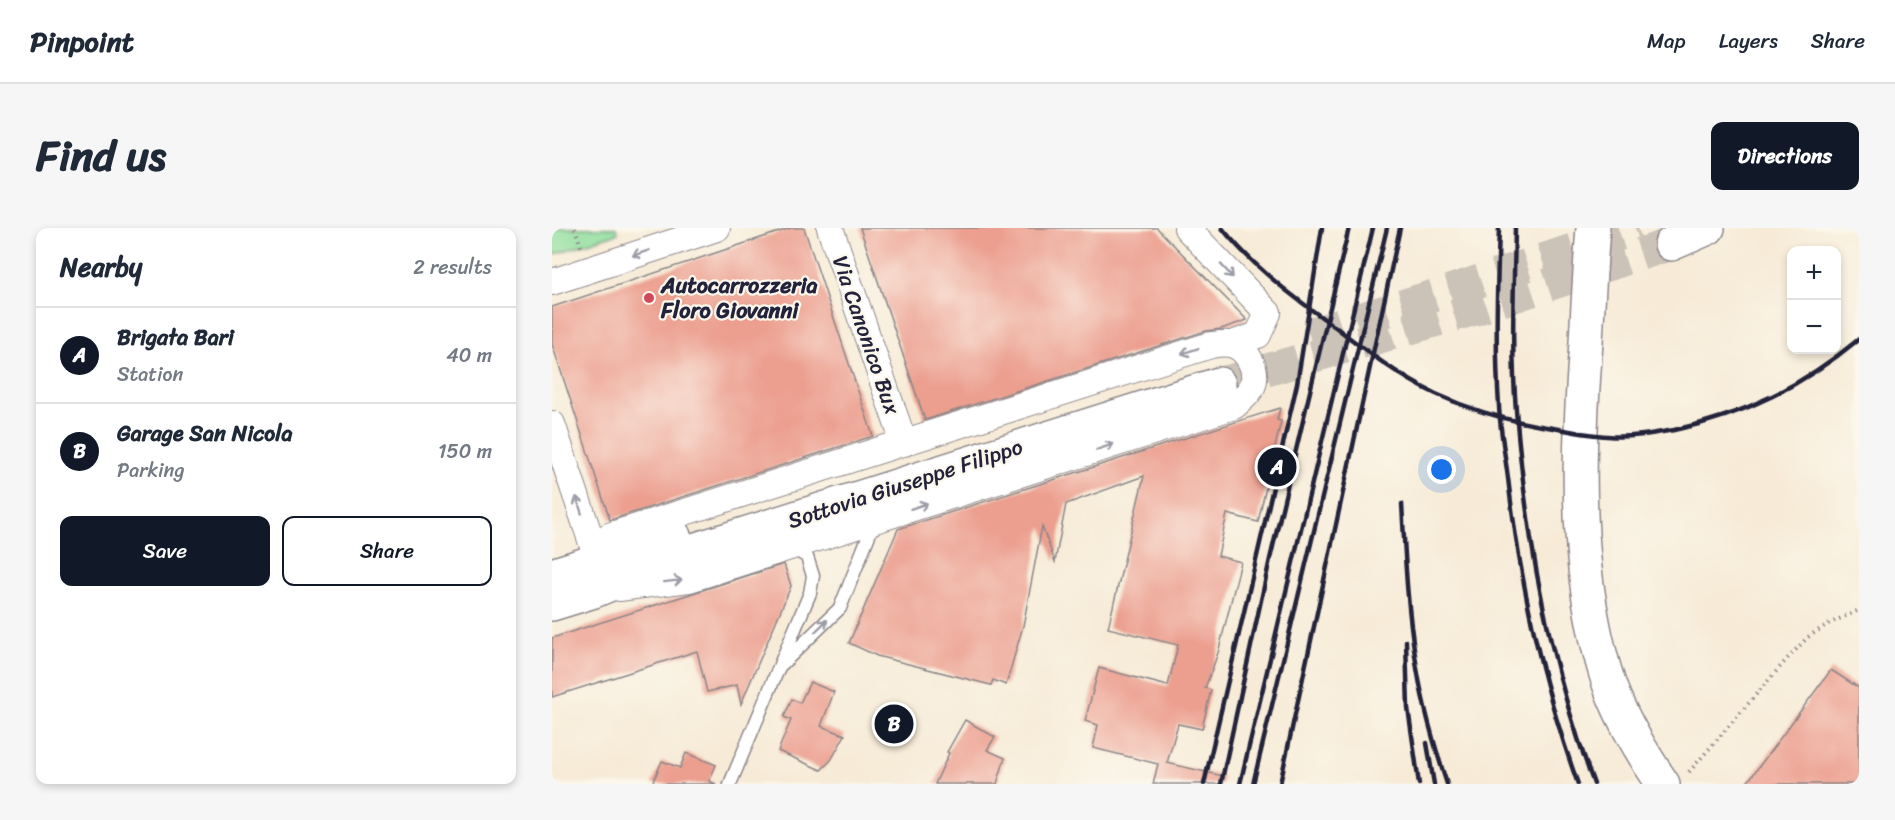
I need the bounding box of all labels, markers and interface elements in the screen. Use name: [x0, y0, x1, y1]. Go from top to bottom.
text: Pinpoint: [30, 17, 134, 66]
text: Map: [1647, 22, 1686, 60]
text: Layers: [1719, 22, 1778, 60]
text: Share: [1811, 22, 1865, 60]
text: Find us: [36, 119, 166, 193]
button: Directions: [1711, 122, 1859, 190]
text: Nearby: [60, 244, 142, 290]
map controls: [1787, 246, 1841, 354]
button: +: [1787, 246, 1841, 300]
one-way arrow: [632, 248, 651, 259]
text: 2 results: [413, 250, 492, 285]
street label: Via Canonico Bux: [821, 250, 912, 421]
one-way arrow: [1220, 263, 1235, 278]
place label: Autocarrozzeria Floro Giovanni: [660, 266, 818, 330]
marker: Autocarrozzeria Floro Giovanni: [642, 291, 656, 305]
button: −: [1787, 300, 1841, 354]
text: Brigata Bari: [117, 318, 234, 357]
text: A: [73, 338, 86, 373]
text: 40 m: [446, 338, 492, 373]
one-way arrow: [1181, 346, 1200, 357]
text: Station: [117, 357, 183, 392]
text: Garage San Nicola: [117, 414, 293, 453]
street label: Sottovia Giuseppe Filippo: [782, 427, 1028, 540]
text: B: [73, 434, 86, 469]
text: 150 m: [438, 434, 492, 469]
one-way arrow: [1095, 441, 1114, 452]
pin: A: [1258, 444, 1296, 490]
text: Parking: [117, 453, 184, 488]
your location: [1427, 455, 1456, 484]
one-way arrow: [573, 496, 584, 515]
one-way arrow: [909, 500, 928, 511]
button: Save: [60, 516, 270, 586]
button: Share: [282, 516, 492, 586]
one-way arrow: [662, 575, 682, 586]
one-way arrow: [814, 619, 829, 633]
pin: B: [874, 702, 914, 746]

